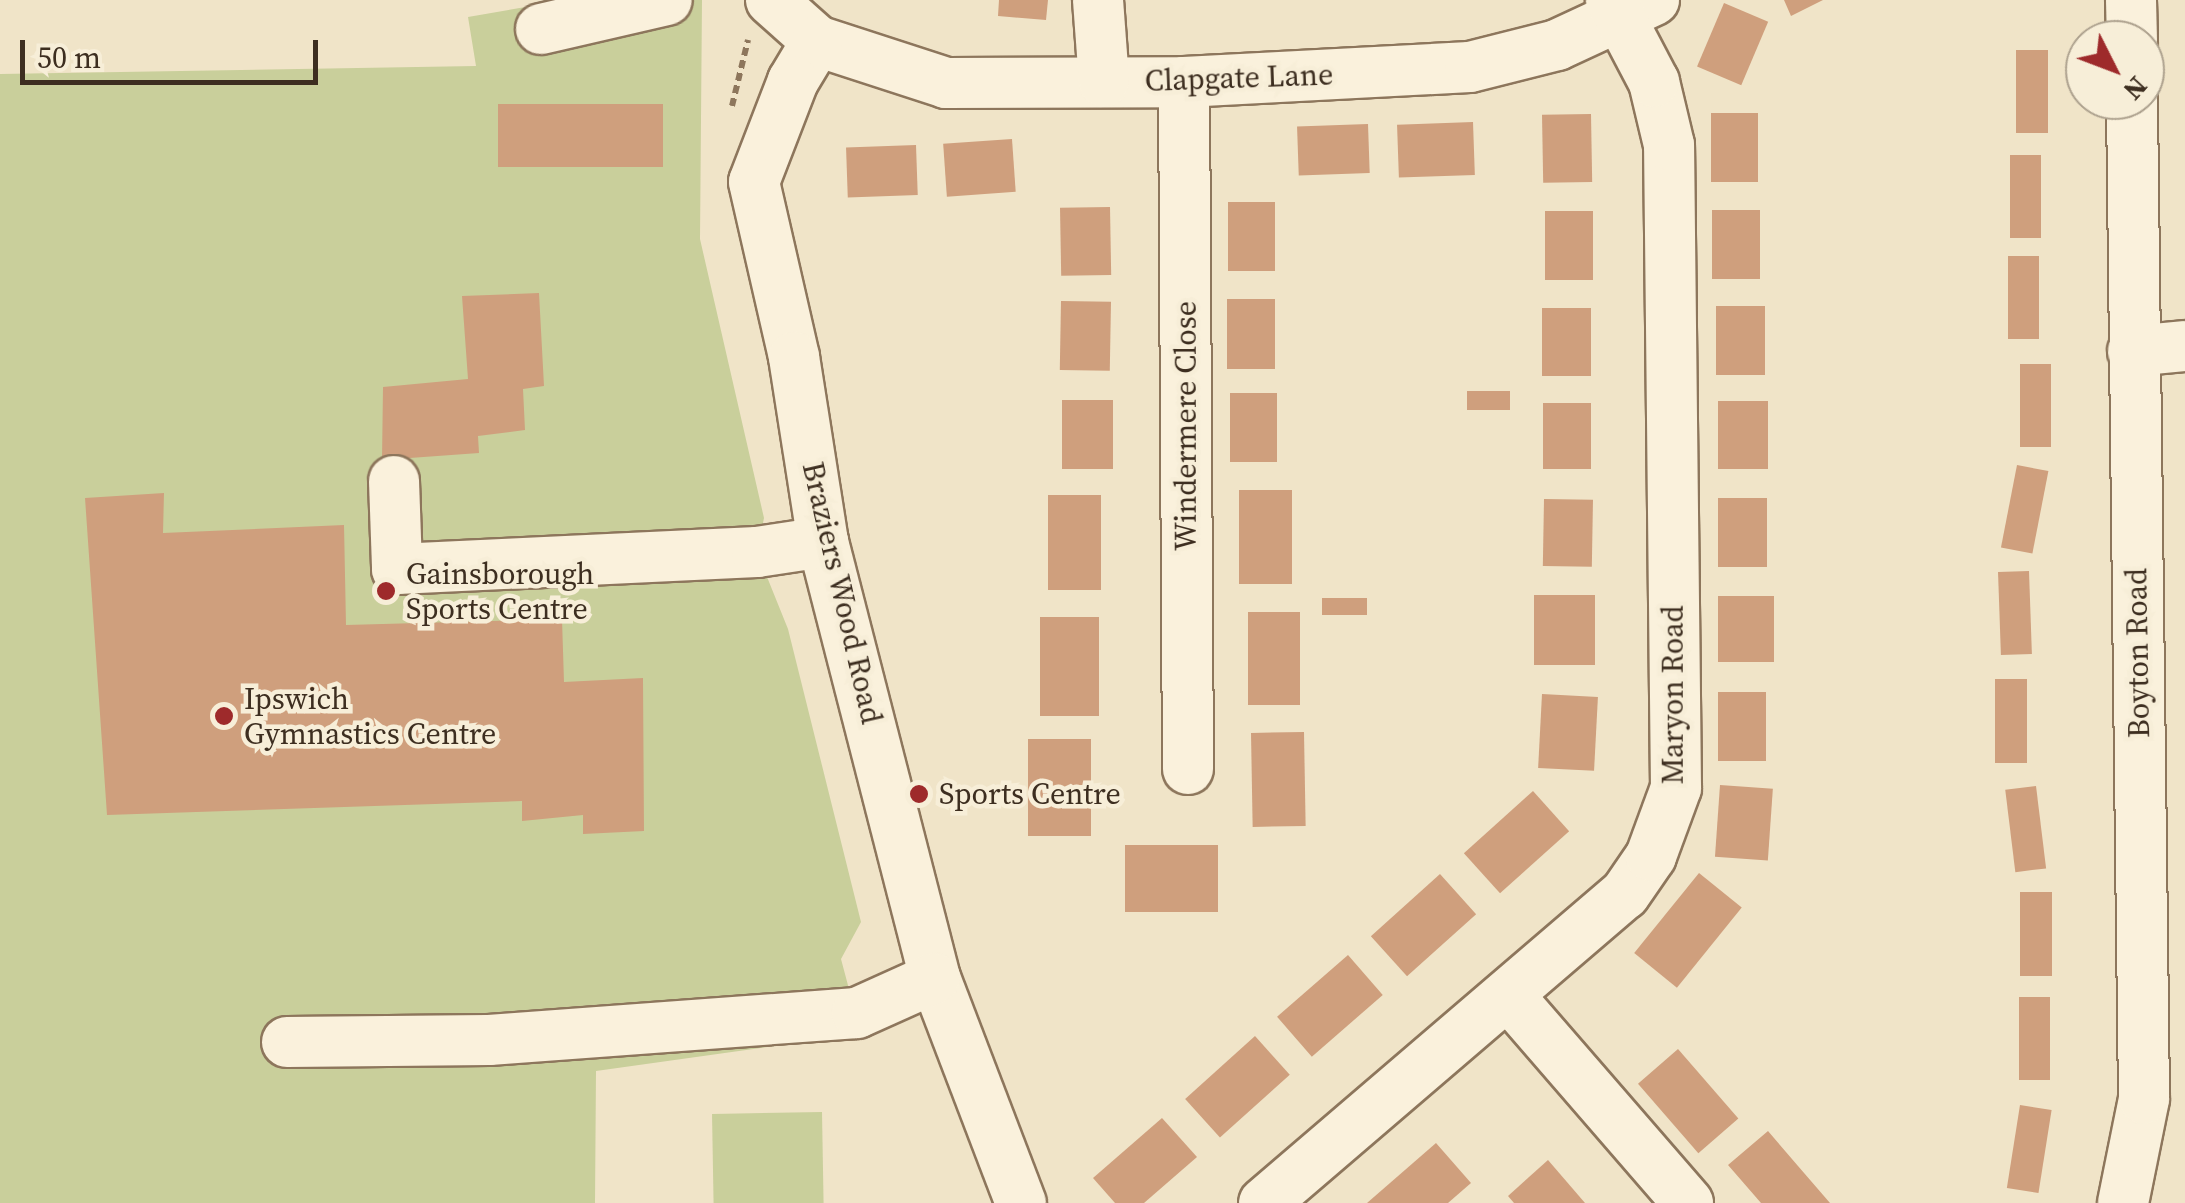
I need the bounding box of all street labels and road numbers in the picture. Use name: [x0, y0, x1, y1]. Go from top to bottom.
street label: Clapgate Lane: [1144, 57, 1334, 99]
street label: Windermere Close: [1168, 301, 1204, 551]
street label: Braziers Wood Road: [794, 458, 890, 728]
street label: Boyton Road: [2119, 568, 2157, 738]
street label: Maryon Road: [1655, 606, 1691, 784]

